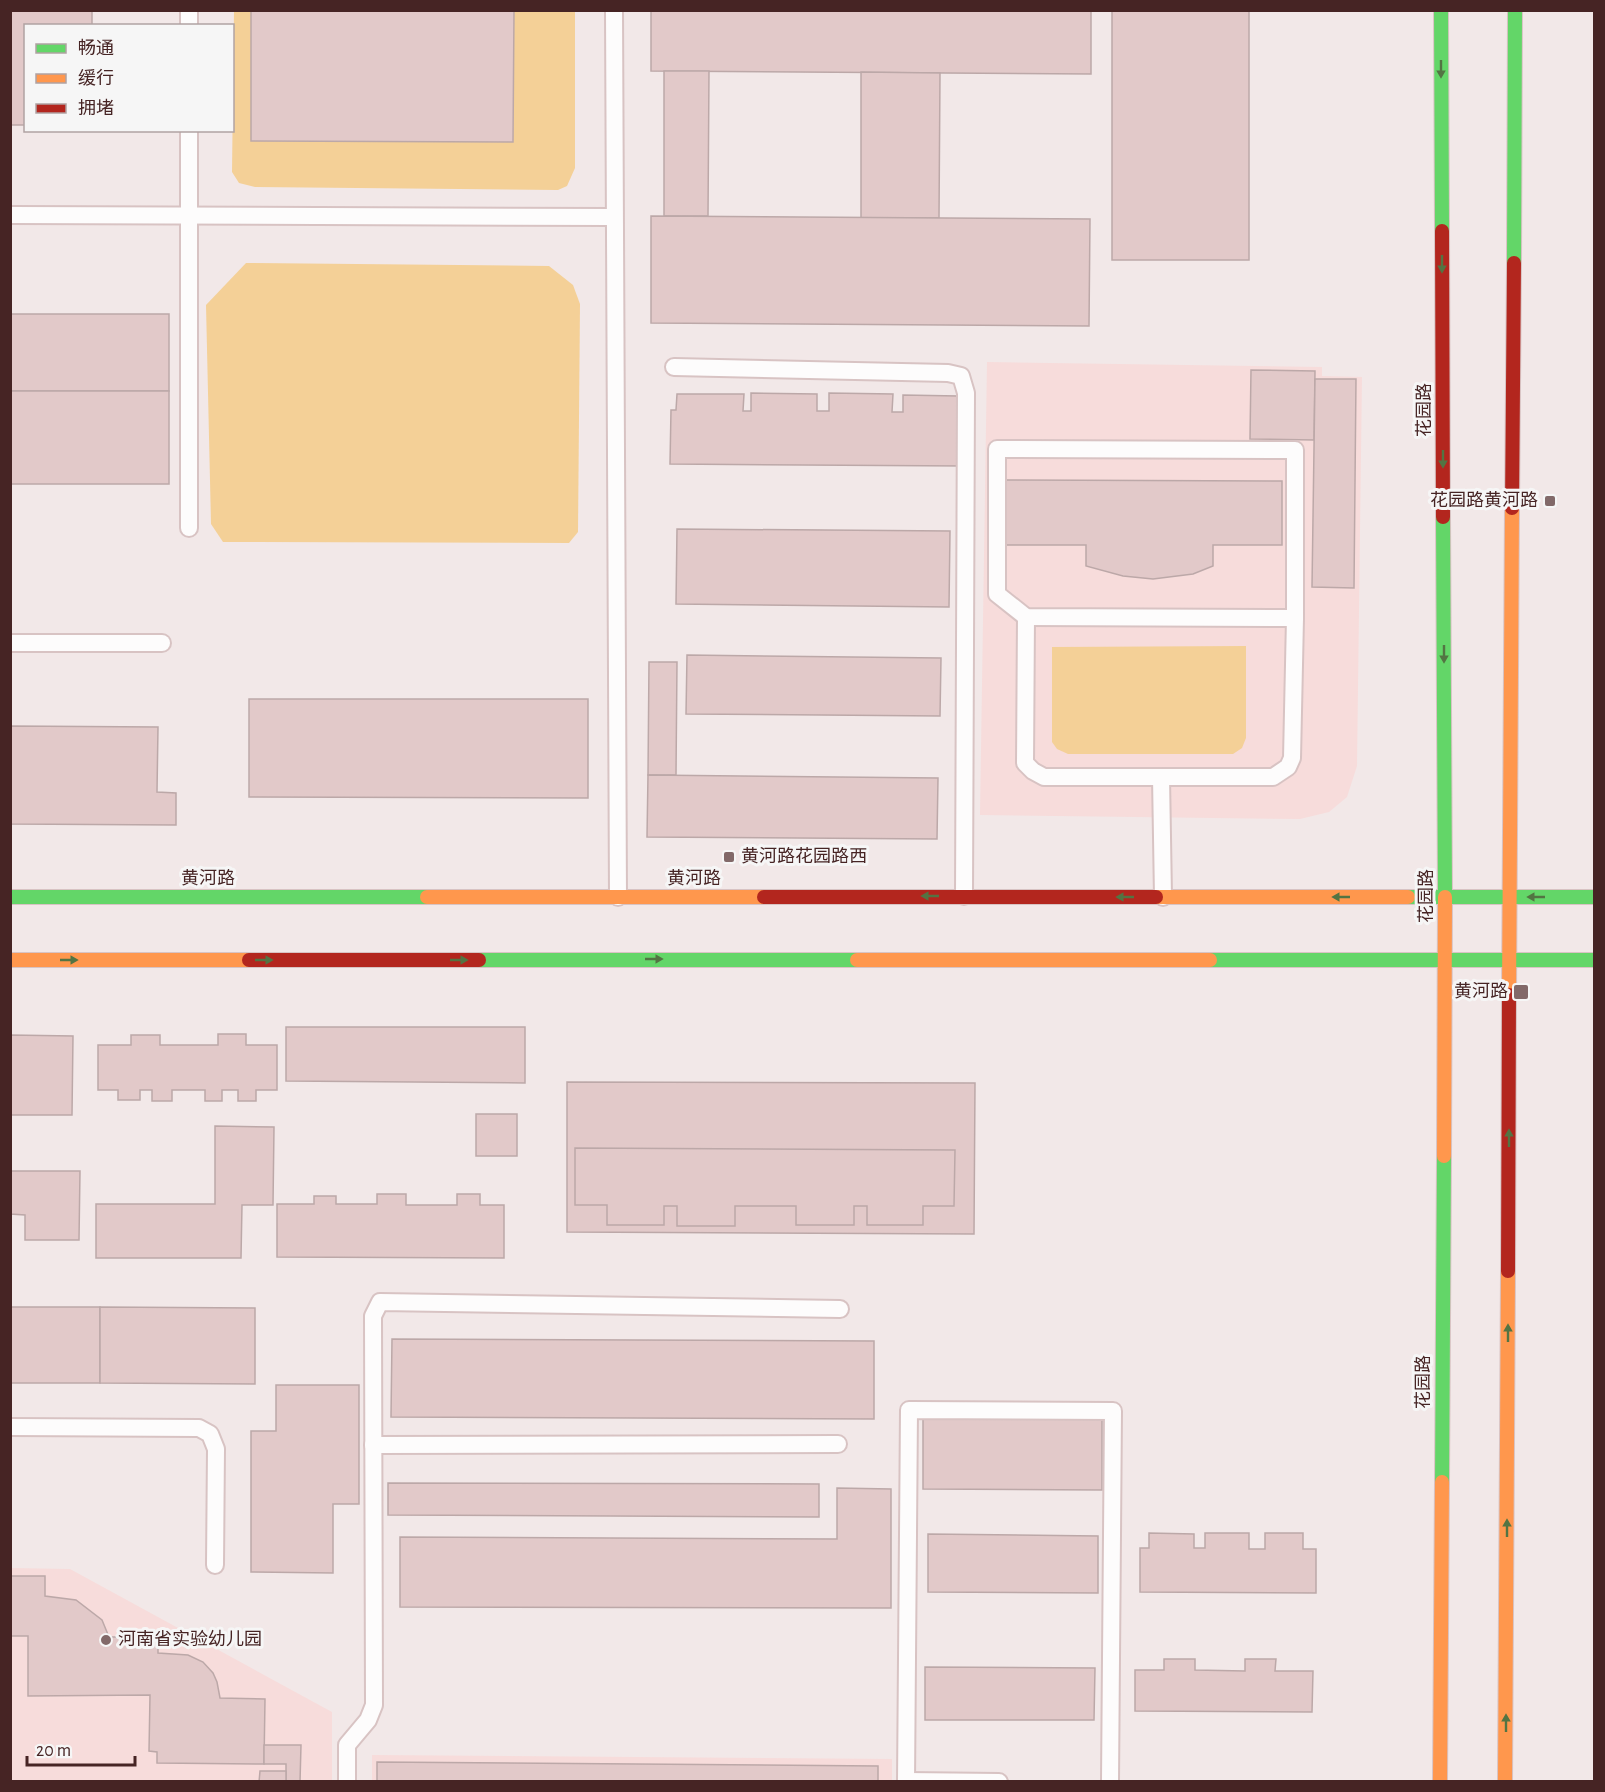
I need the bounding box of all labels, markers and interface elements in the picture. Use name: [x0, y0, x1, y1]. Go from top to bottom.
legend: [24, 24, 234, 132]
text: 畅通: [78, 38, 114, 58]
one-way arrow: [1436, 59, 1446, 78]
text: 缓行: [78, 68, 114, 88]
text: 拥堵: [78, 98, 114, 118]
one-way arrow: [1437, 254, 1447, 273]
street label: 花园路: [1414, 383, 1434, 437]
one-way arrow: [1438, 449, 1448, 468]
place label: 花园路黄河路: [1430, 490, 1538, 510]
marker: 花园路黄河路: [1543, 494, 1557, 508]
one-way arrow: [1439, 644, 1449, 663]
place label: 黄河路花园路西: [741, 846, 867, 866]
marker: 黄河路花园路西: [722, 850, 736, 864]
street label: 黄河路: [181, 868, 235, 888]
street label: 黄河路: [667, 868, 721, 888]
street label: 花园路: [1416, 869, 1436, 923]
one-way arrow: [921, 891, 940, 901]
one-way arrow: [1116, 892, 1135, 902]
one-way arrow: [1332, 892, 1351, 902]
one-way arrow: [1526, 892, 1545, 902]
one-way arrow: [59, 955, 78, 965]
one-way arrow: [254, 955, 273, 965]
one-way arrow: [449, 955, 468, 965]
one-way arrow: [644, 955, 663, 964]
place label: 黄河路: [1454, 981, 1508, 1001]
marker: 黄河路: [1512, 983, 1530, 1001]
one-way arrow: [1504, 1129, 1514, 1148]
one-way arrow: [1503, 1324, 1513, 1343]
street label: 花园路: [1413, 1355, 1433, 1409]
one-way arrow: [1502, 1519, 1512, 1538]
place label: 河南省实验幼儿园: [118, 1629, 262, 1649]
marker: 河南省实验幼儿园: [99, 1633, 113, 1647]
one-way arrow: [1501, 1714, 1511, 1733]
scale bar: [27, 1729, 135, 1767]
text: 20 m: [36, 1742, 71, 1760]

